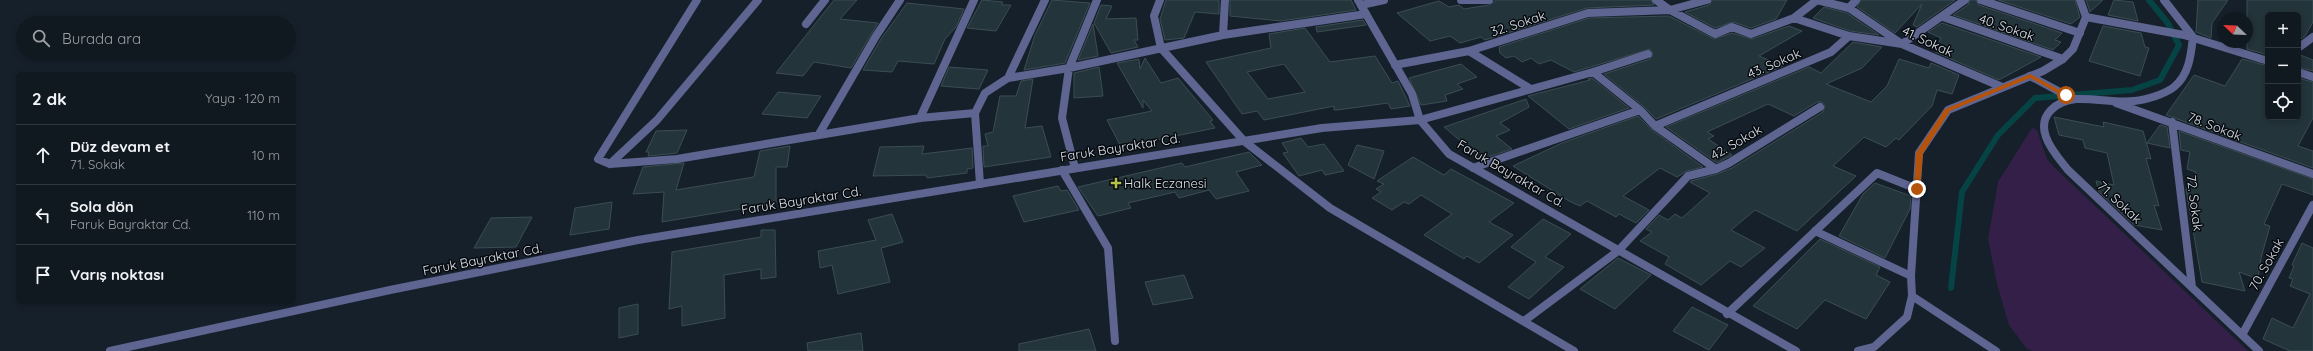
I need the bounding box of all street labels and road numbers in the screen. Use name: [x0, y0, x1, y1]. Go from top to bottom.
street label: 32. Sokak: [1489, 7, 1548, 39]
street label: 40. Sokak: [1977, 10, 2037, 44]
street label: 41. Sokak: [1900, 22, 1956, 60]
street label: 43. Sokak: [1745, 45, 1803, 81]
street label: 78. Sokak: [2186, 108, 2244, 144]
street label: 42. Sokak: [1707, 121, 1765, 163]
street label: Faruk Bayraktar Cd.: [1059, 130, 1181, 164]
street label: Faruk Bayraktar Cd.: [1455, 136, 1567, 210]
street label: 72. Sokak: [2184, 174, 2206, 232]
street label: 71. Sokak: [2094, 177, 2146, 227]
street label: Faruk Bayraktar Cd.: [740, 183, 862, 217]
street label: 70. Sokak: [2245, 235, 2287, 293]
street label: Faruk Bayraktar Cd.: [421, 240, 543, 278]

